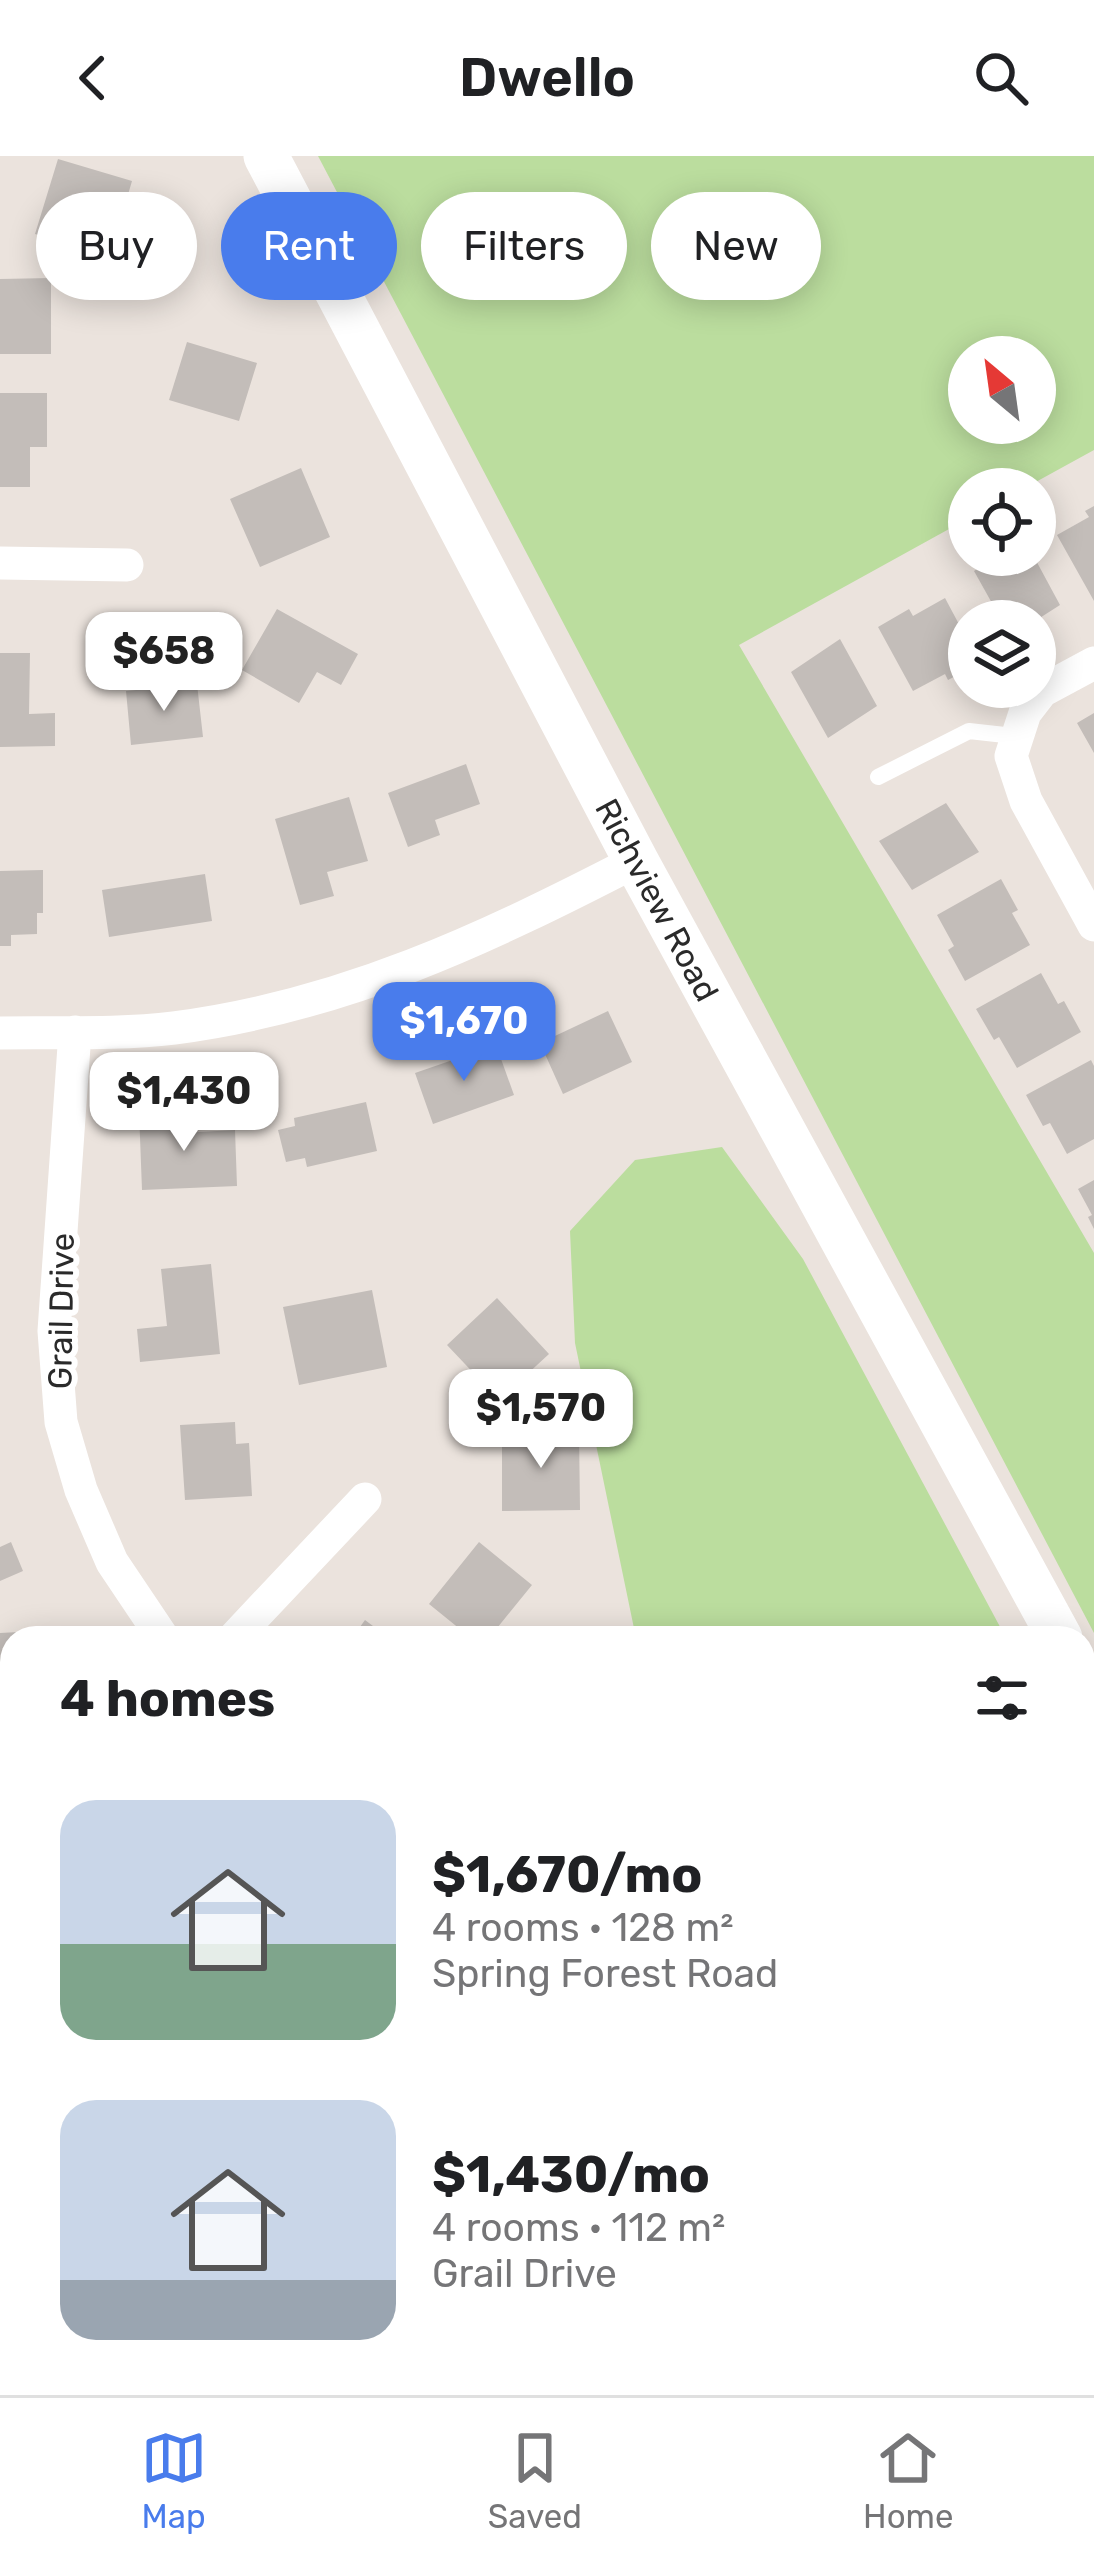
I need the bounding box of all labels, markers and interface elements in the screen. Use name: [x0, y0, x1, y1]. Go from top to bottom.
icon: back: [60, 45, 126, 111]
icon: search: [968, 45, 1034, 111]
text: Dwello: [459, 46, 635, 110]
chip: Buy: [36, 192, 197, 300]
chip: Rent: [221, 192, 397, 300]
chip: Filters: [421, 192, 627, 300]
chip: New: [651, 192, 821, 300]
north arrow: [948, 336, 1056, 444]
map controls: [948, 336, 1056, 708]
button: locate: [948, 468, 1056, 576]
button: layers: [948, 600, 1056, 708]
pin: $658: [93, 612, 235, 714]
text: $658: [112, 628, 216, 674]
street label: Richview Road: [587, 792, 727, 1008]
pin: $1,670: [366, 982, 562, 1084]
text: $1,670: [399, 998, 529, 1044]
pin: $1,430: [86, 1052, 282, 1154]
text: $1,430: [117, 1068, 251, 1114]
street label: Grail Drive: [40, 1232, 82, 1390]
pin: $1,570: [443, 1369, 639, 1471]
text: $1,570: [476, 1385, 606, 1431]
icon: filters: [969, 1665, 1035, 1731]
text: 4 homes: [60, 1668, 275, 1729]
text: $1,670/mo: [432, 1844, 702, 1905]
icon: home: [156, 1848, 300, 1992]
text: 4 rooms · 128 m²: [432, 1905, 733, 1951]
text: Spring Forest Road: [432, 1951, 778, 1997]
text: $1,430/mo: [432, 2144, 710, 2205]
icon: home: [156, 2148, 300, 2292]
text: 4 rooms · 112 m²: [432, 2205, 725, 2251]
text: Grail Drive: [432, 2251, 617, 2297]
tab: Map: [141, 2425, 207, 2536]
tab: Saved: [488, 2425, 582, 2536]
tab: Home: [863, 2425, 953, 2536]

